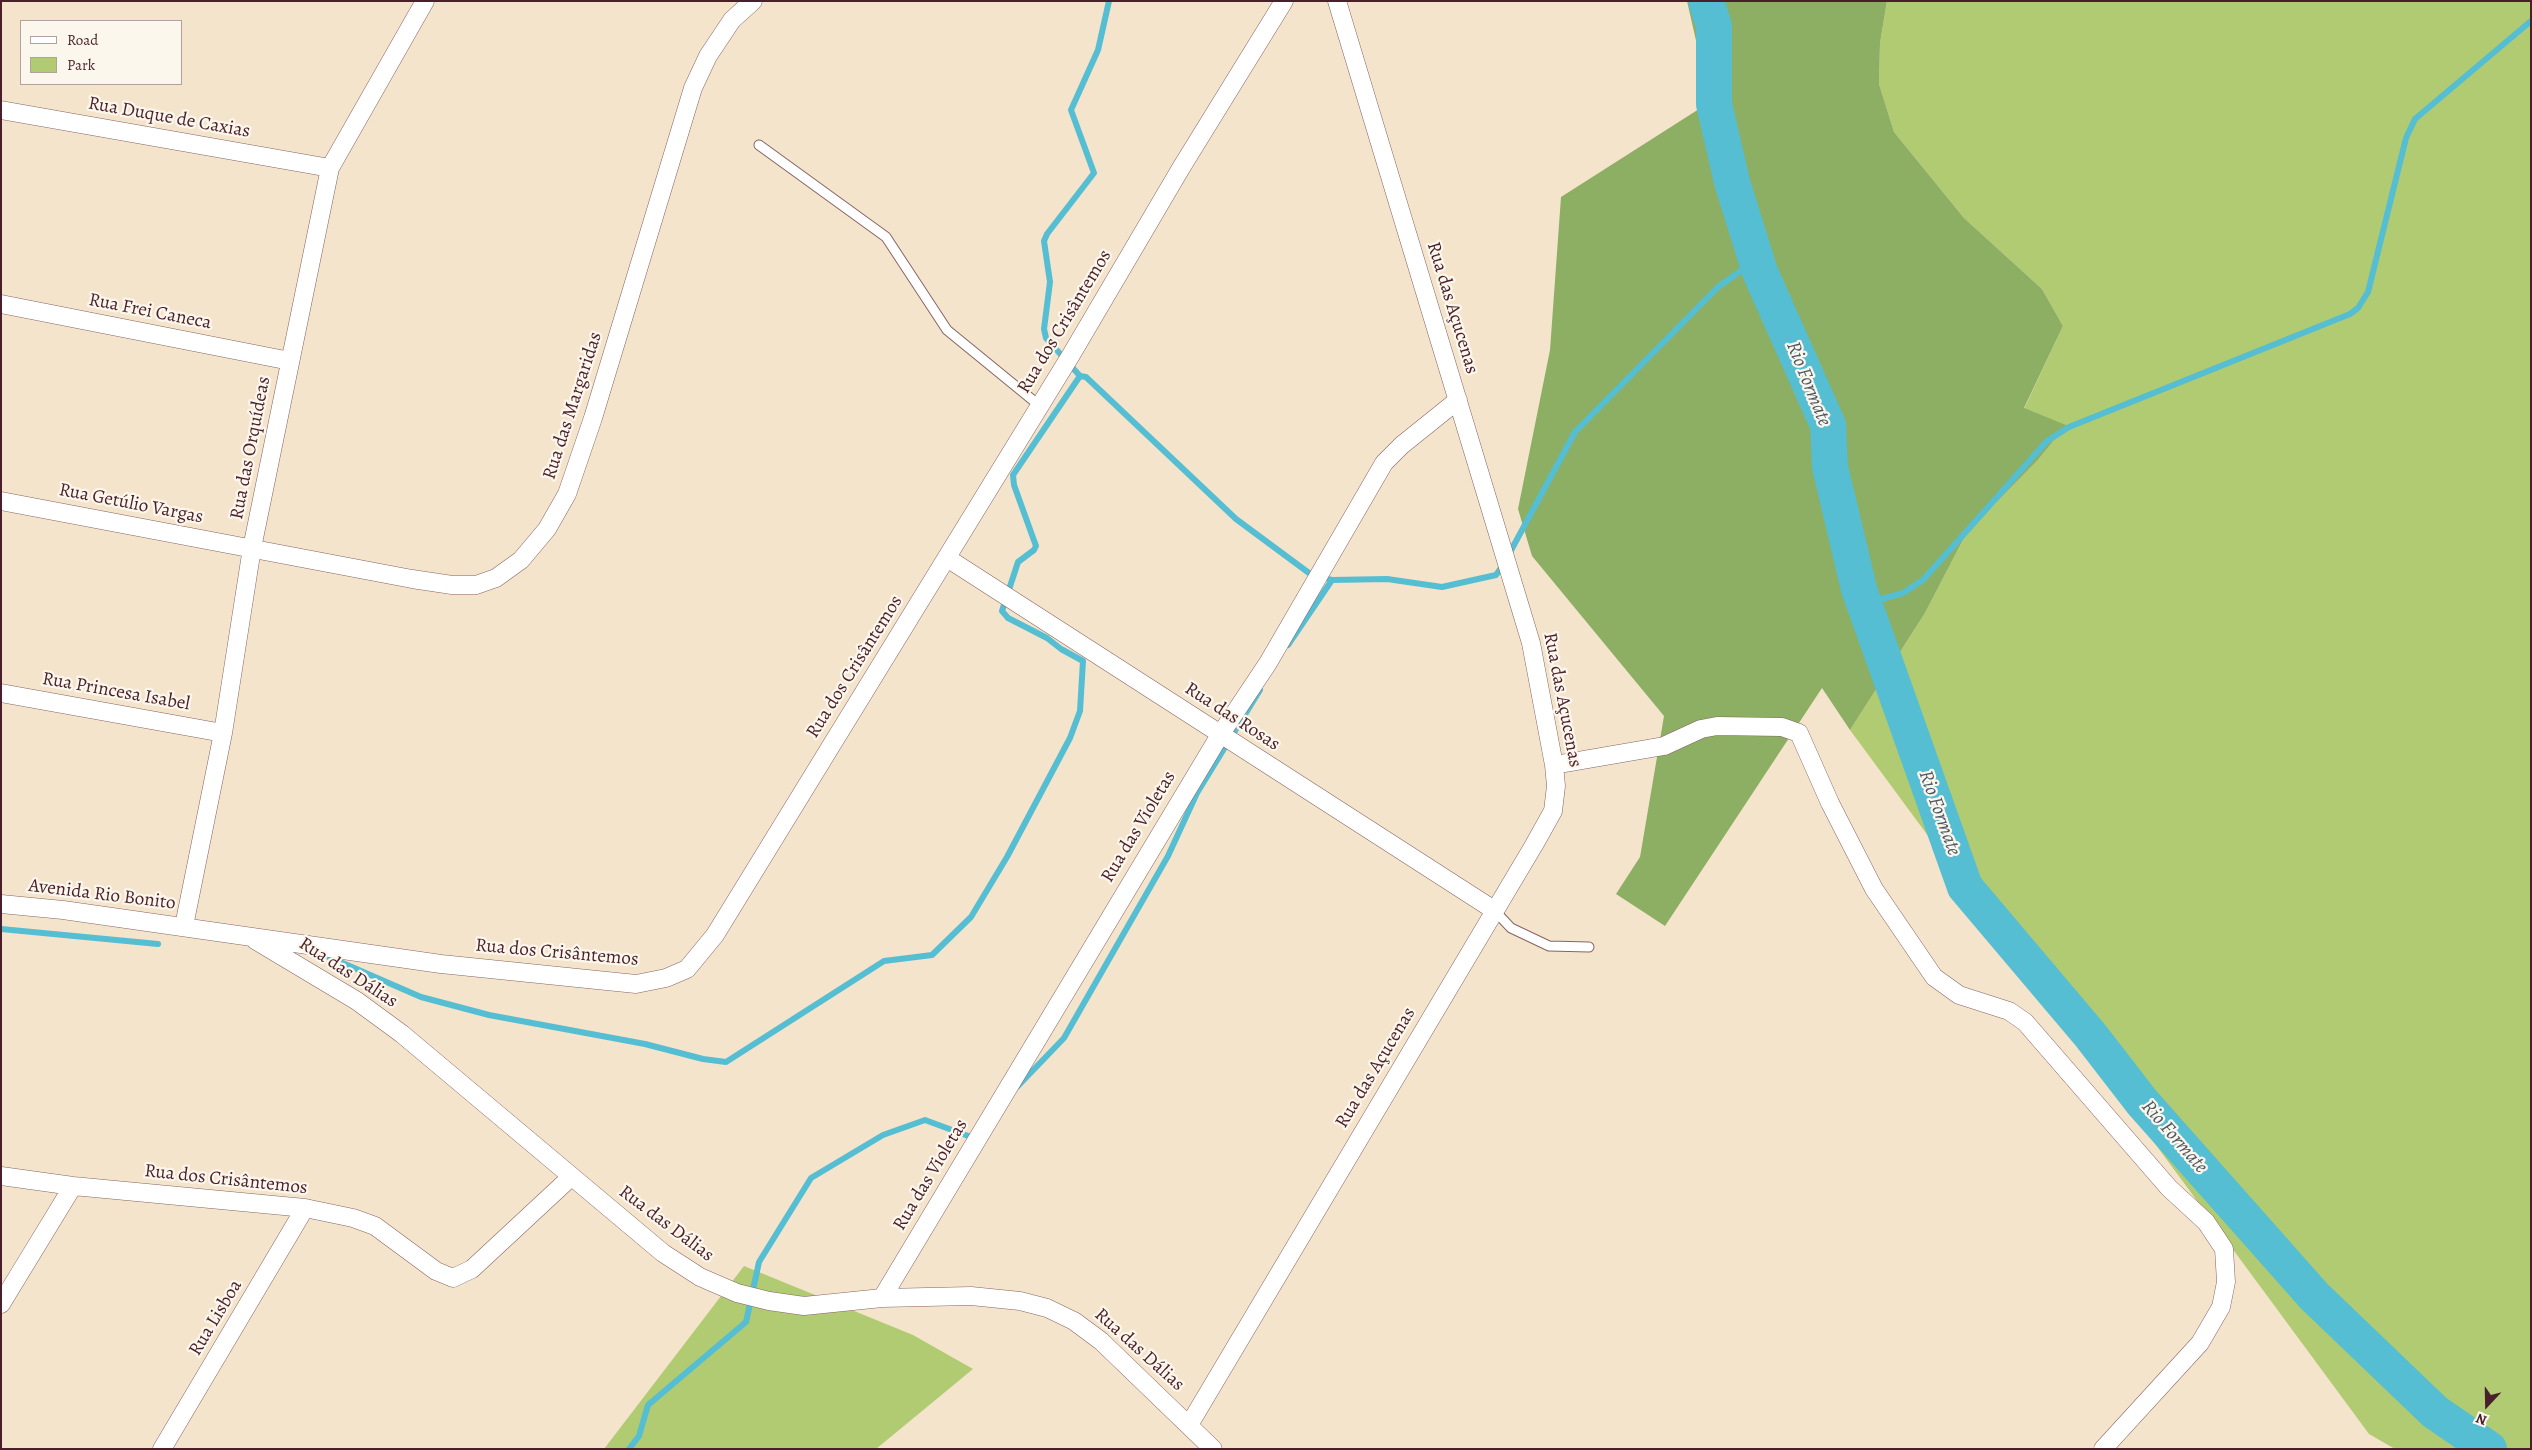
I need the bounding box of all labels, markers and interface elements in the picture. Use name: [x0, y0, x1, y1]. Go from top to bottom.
legend: [20, 20, 182, 85]
text: Road: [67, 30, 98, 50]
text: Park: [67, 55, 95, 75]
street label: Rua Duque de Caxias: [86, 93, 252, 143]
street label: Rua das Açucenas: [1421, 239, 1483, 377]
street label: Rua dos Crisântemos: [1013, 246, 1117, 398]
street label: Rua Frei Caneca: [87, 289, 213, 335]
street label: Rua das Margaridas: [538, 329, 608, 483]
water label: Rio Formate: [1780, 338, 1836, 430]
street label: Rua das Orquídeas: [226, 375, 276, 521]
street label: Rua Getúlio Vargas: [57, 479, 205, 529]
street label: Rua dos Crisântemos: [802, 592, 908, 742]
street label: Rua das Açucenas: [1538, 631, 1586, 769]
street label: Rua Princesa Isabel: [40, 668, 192, 716]
street label: Rua das Rosas: [1180, 678, 1284, 756]
street label: Rua das Violetas: [1097, 767, 1181, 887]
water label: Rio Formate: [1913, 767, 1965, 859]
street label: Avenida Rio Bonito: [27, 875, 177, 915]
street label: Rua das Dálias: [294, 933, 402, 1013]
street label: Rua dos Crisântemos: [474, 935, 640, 971]
street label: Rua das Açucenas: [1331, 1004, 1421, 1132]
water label: Rio Formate: [2136, 1096, 2212, 1178]
street label: Rua das Violetas: [889, 1115, 973, 1235]
street label: Rua dos Crisântemos: [143, 1160, 309, 1200]
street label: Rua das Dálias: [614, 1181, 718, 1267]
street label: Rua Lisboa: [184, 1276, 248, 1360]
street label: Rua das Dálias: [1089, 1304, 1189, 1396]
north arrow: [2462, 1380, 2512, 1430]
text: N: [2473, 1409, 2490, 1430]

